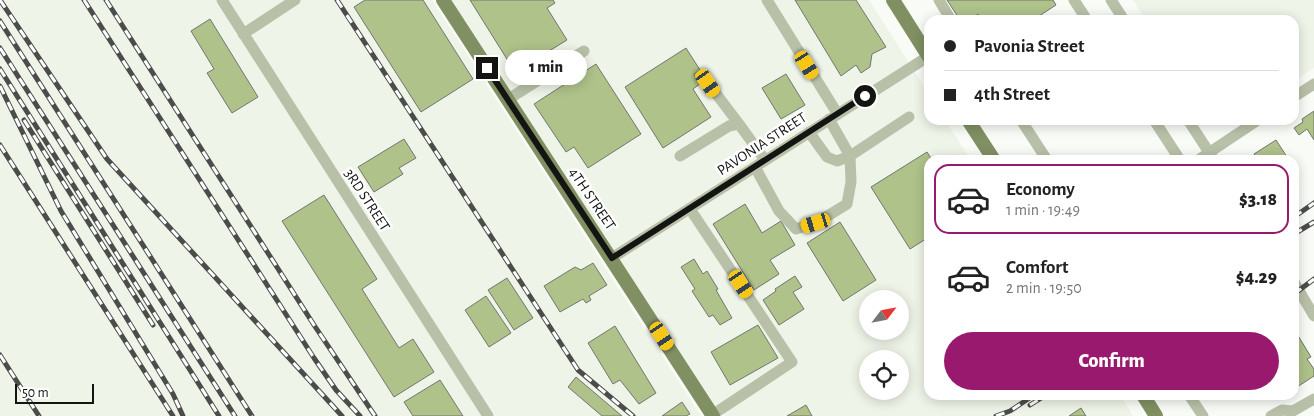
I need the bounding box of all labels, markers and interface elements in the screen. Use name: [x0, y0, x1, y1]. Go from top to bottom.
text: Pavonia Street: [974, 37, 1084, 56]
car: [792, 48, 821, 82]
callout: 1 min: [504, 50, 587, 86]
route end: [476, 57, 498, 79]
text: 1 min: [529, 59, 563, 75]
car: [693, 66, 722, 100]
route start: [854, 85, 876, 107]
text: 4th Street: [974, 85, 1050, 104]
street label: PAVONIA STREET: [715, 109, 810, 178]
street label: 4TH STREET: [566, 165, 619, 233]
street label: 3RD STREET: [341, 166, 393, 234]
icon: car: [946, 177, 991, 222]
text: Economy: [1006, 180, 1075, 199]
text: $3.18: [1239, 190, 1277, 209]
text: 1 min · 19:49: [1006, 202, 1080, 218]
car: [799, 211, 832, 235]
icon: car: [946, 255, 991, 300]
text: Comfort: [1006, 258, 1068, 277]
car: [726, 267, 755, 301]
text: $4.29: [1236, 268, 1277, 287]
text: 2 min · 19:50: [1006, 280, 1082, 296]
north arrow: [859, 290, 909, 340]
map controls: [859, 290, 909, 400]
car: [647, 319, 676, 353]
button: Confirm: [944, 332, 1279, 390]
button: locate: [859, 350, 909, 400]
scale bar: [15, 381, 94, 404]
text: 50 m: [22, 386, 49, 400]

